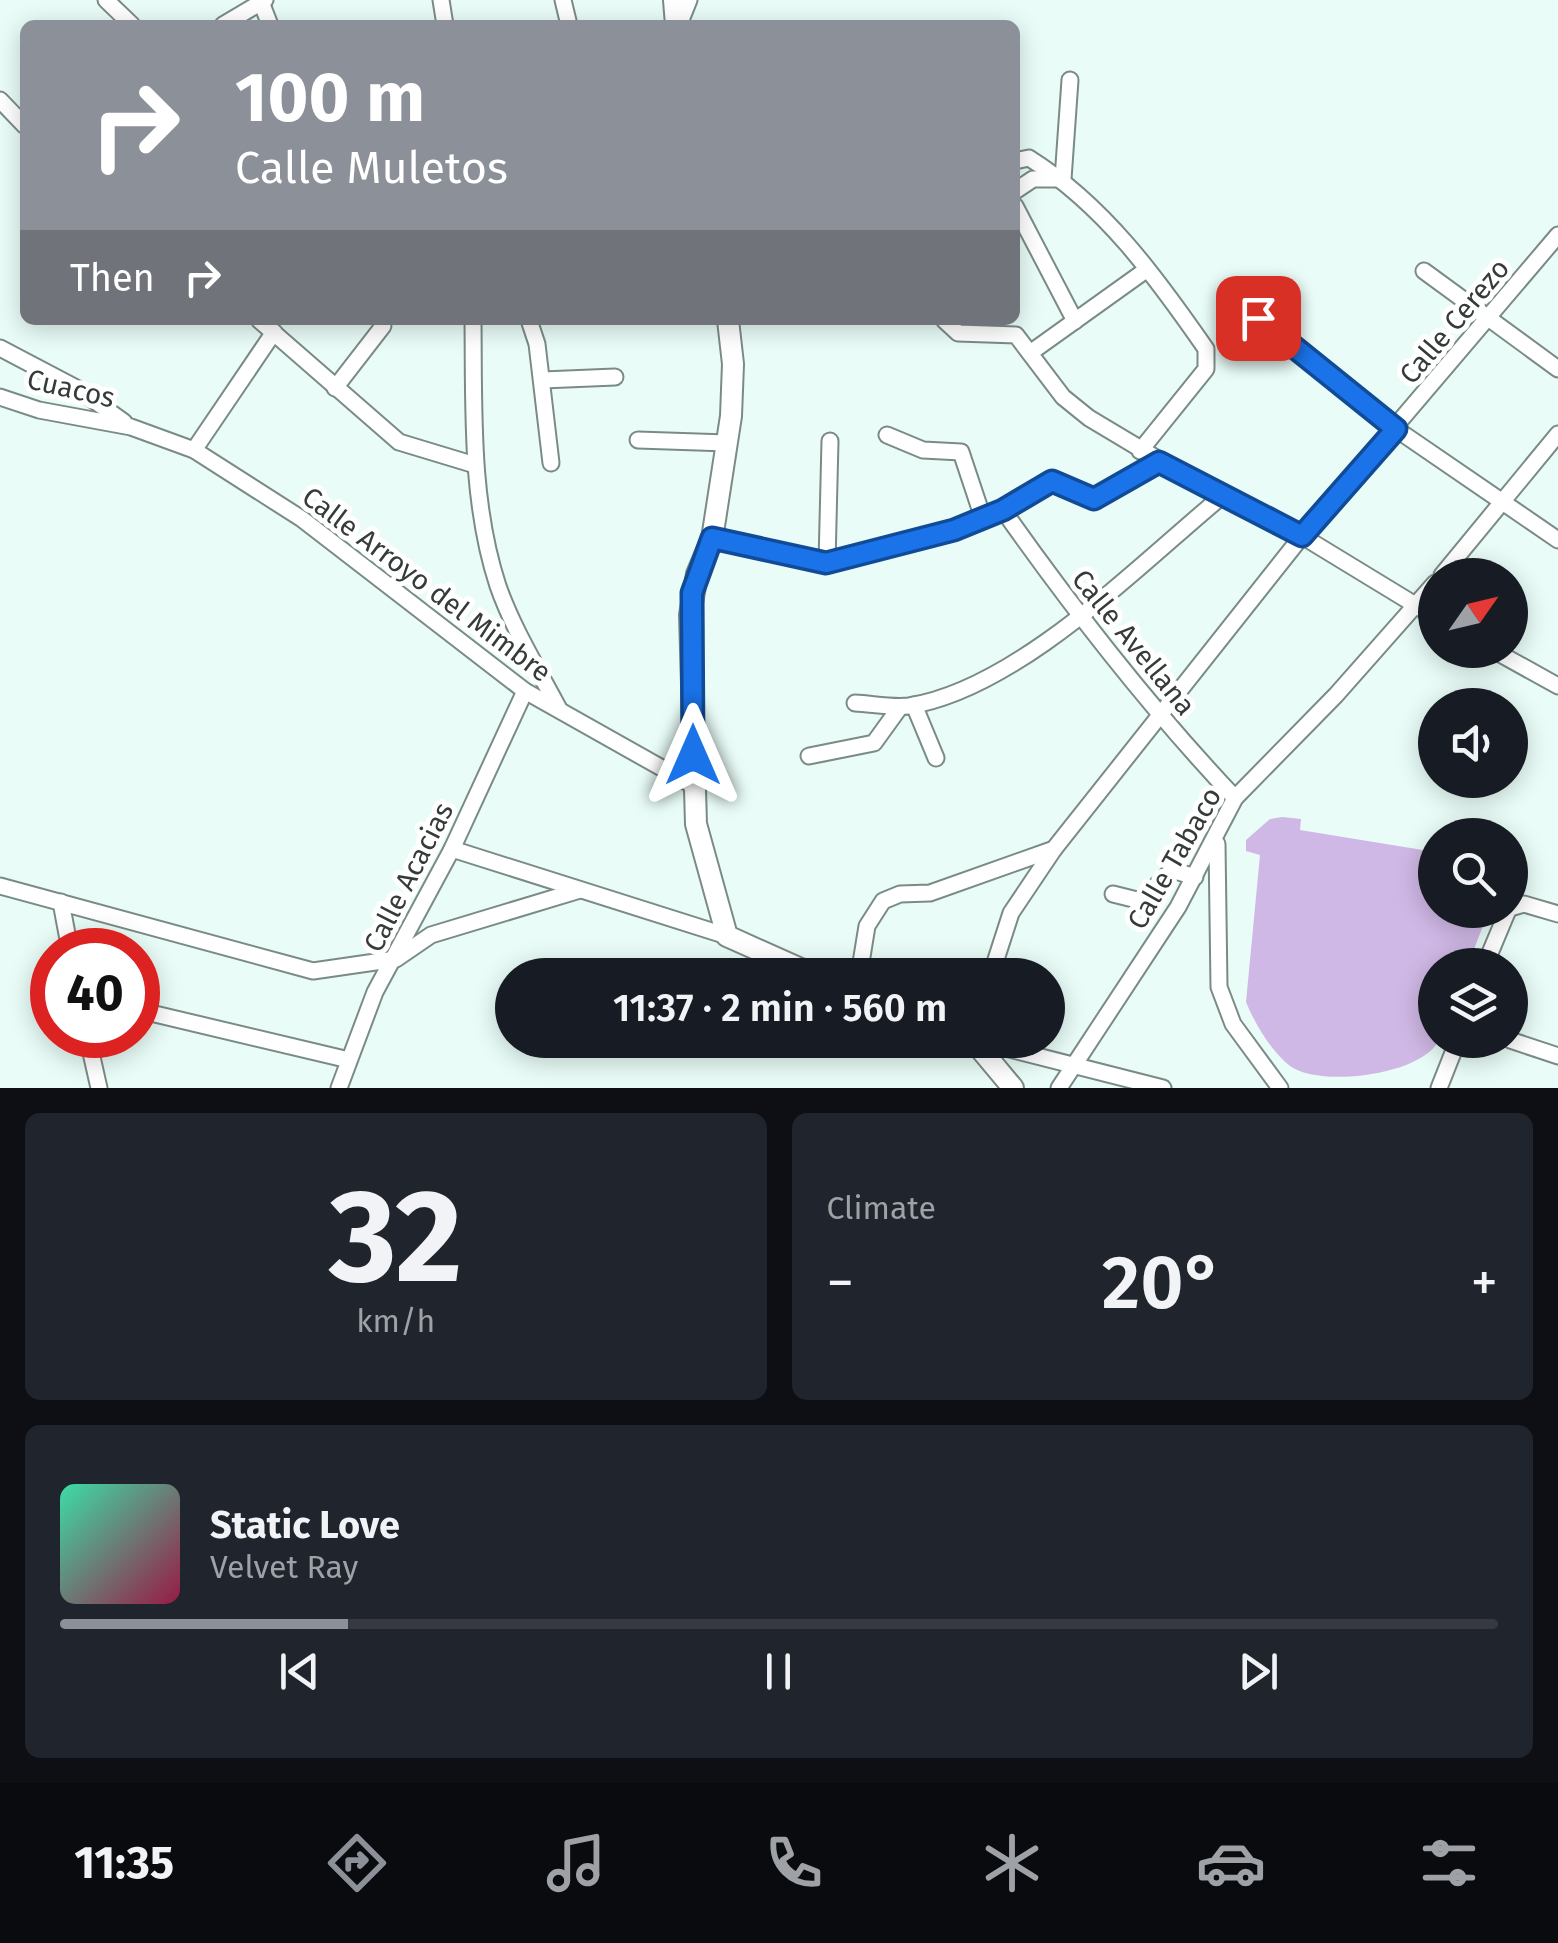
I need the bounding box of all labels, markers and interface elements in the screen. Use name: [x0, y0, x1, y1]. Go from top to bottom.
text: 100 m: [235, 56, 425, 140]
icon: right: [70, 60, 200, 190]
text: Calle Muletos: [235, 141, 508, 195]
icon: right: [175, 250, 230, 305]
street label: Calle Cerezo: [1393, 252, 1516, 391]
text: Then: [70, 255, 155, 301]
pin: [1216, 276, 1301, 361]
icon: arrive: [1231, 291, 1286, 346]
street label: Cuacos: [24, 362, 118, 415]
street label: Calle Arroyo del Mimbre: [296, 480, 558, 689]
north arrow: [1418, 558, 1528, 668]
map controls: [1418, 558, 1528, 1058]
street label: Calle Avellana: [1065, 563, 1202, 722]
button: sound: [1418, 688, 1528, 798]
position arrow: [641, 703, 745, 807]
street label: Calle Tabaco: [1121, 781, 1228, 935]
street label: Calle Acacias: [357, 797, 460, 957]
button: search: [1418, 818, 1528, 928]
speed limit sign: 40: [30, 928, 160, 1058]
button: layers: [1418, 948, 1528, 1058]
text: 11:37 · 2 min · 560 m: [613, 985, 947, 1031]
text: 32: [329, 1159, 463, 1315]
text: Climate: [827, 1189, 936, 1227]
text: 20°: [1102, 1238, 1223, 1328]
text: −: [827, 1250, 854, 1316]
text: +: [1471, 1250, 1498, 1316]
text: km/h: [356, 1302, 435, 1340]
text: Static Love: [210, 1502, 400, 1548]
text: Velvet Ray: [210, 1548, 358, 1586]
icon: previous: [272, 1644, 327, 1699]
icon: pause: [751, 1644, 806, 1699]
icon: next: [1231, 1644, 1286, 1699]
icon: directions: [322, 1828, 392, 1898]
icon: music: [541, 1828, 611, 1898]
icon: phone: [759, 1828, 829, 1898]
icon: climate: [977, 1828, 1047, 1898]
icon: car: [1196, 1828, 1266, 1898]
icon: filters: [1414, 1828, 1484, 1898]
text: 11:35: [74, 1836, 174, 1890]

